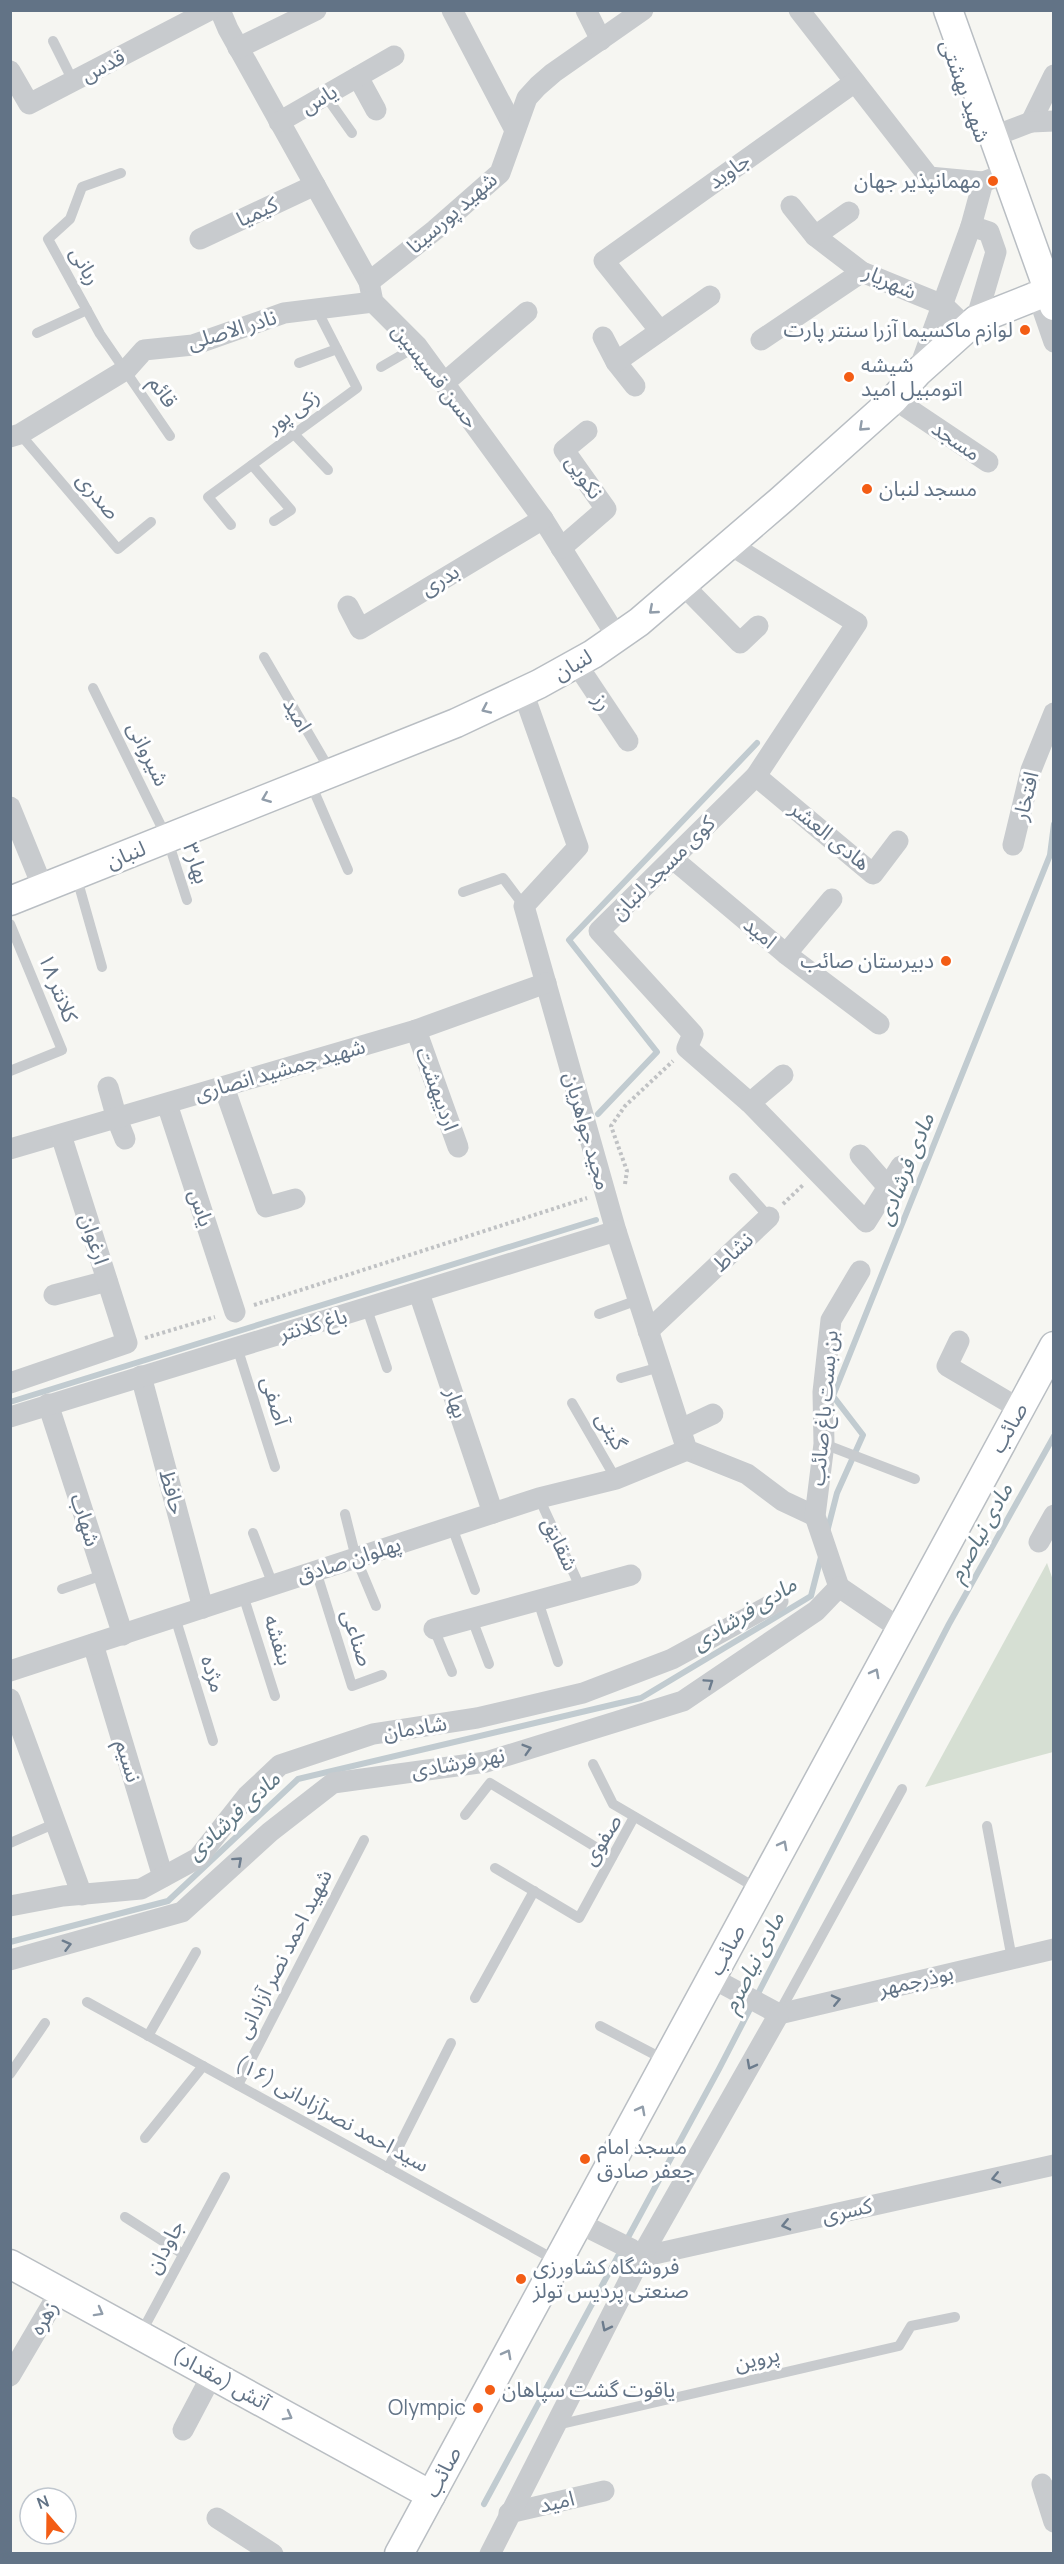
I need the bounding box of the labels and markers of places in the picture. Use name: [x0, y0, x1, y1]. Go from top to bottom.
place label: مهمانپذیر جهان: [854, 166, 981, 194]
marker: مهمانپذیر جهان: [986, 174, 1000, 188]
place label: لوازم ماکسیما آزرا سنتر پارت: [783, 315, 1013, 346]
marker: لوازم ماکسیما آزرا سنتر پارت: [1018, 323, 1032, 337]
place label: شیشه اتومبیل امید: [861, 350, 963, 402]
marker: شیشه اتومبیل امید: [842, 370, 856, 384]
place label: مسجد لنبان: [879, 474, 977, 502]
marker: مسجد لنبان: [860, 482, 874, 496]
place label: دبیرستان صائب: [800, 946, 934, 974]
marker: دبیرستان صائب: [939, 954, 953, 968]
place label: مسجد امام جعفر صادق: [597, 2132, 695, 2184]
marker: مسجد امام جعفر صادق: [578, 2152, 592, 2166]
place label: فروشگاه کشاورزی صنعتی پردیس تولز: [532, 2252, 689, 2304]
marker: فروشگاه کشاورزی صنعتی پردیس تولز: [514, 2272, 528, 2286]
place label: یاقوت گشت سپاهان: [502, 2375, 675, 2403]
marker: یاقوت گشت سپاهان: [483, 2383, 497, 2397]
place label: Olympic: [388, 2393, 466, 2421]
marker: Olympic: [471, 2401, 485, 2415]

